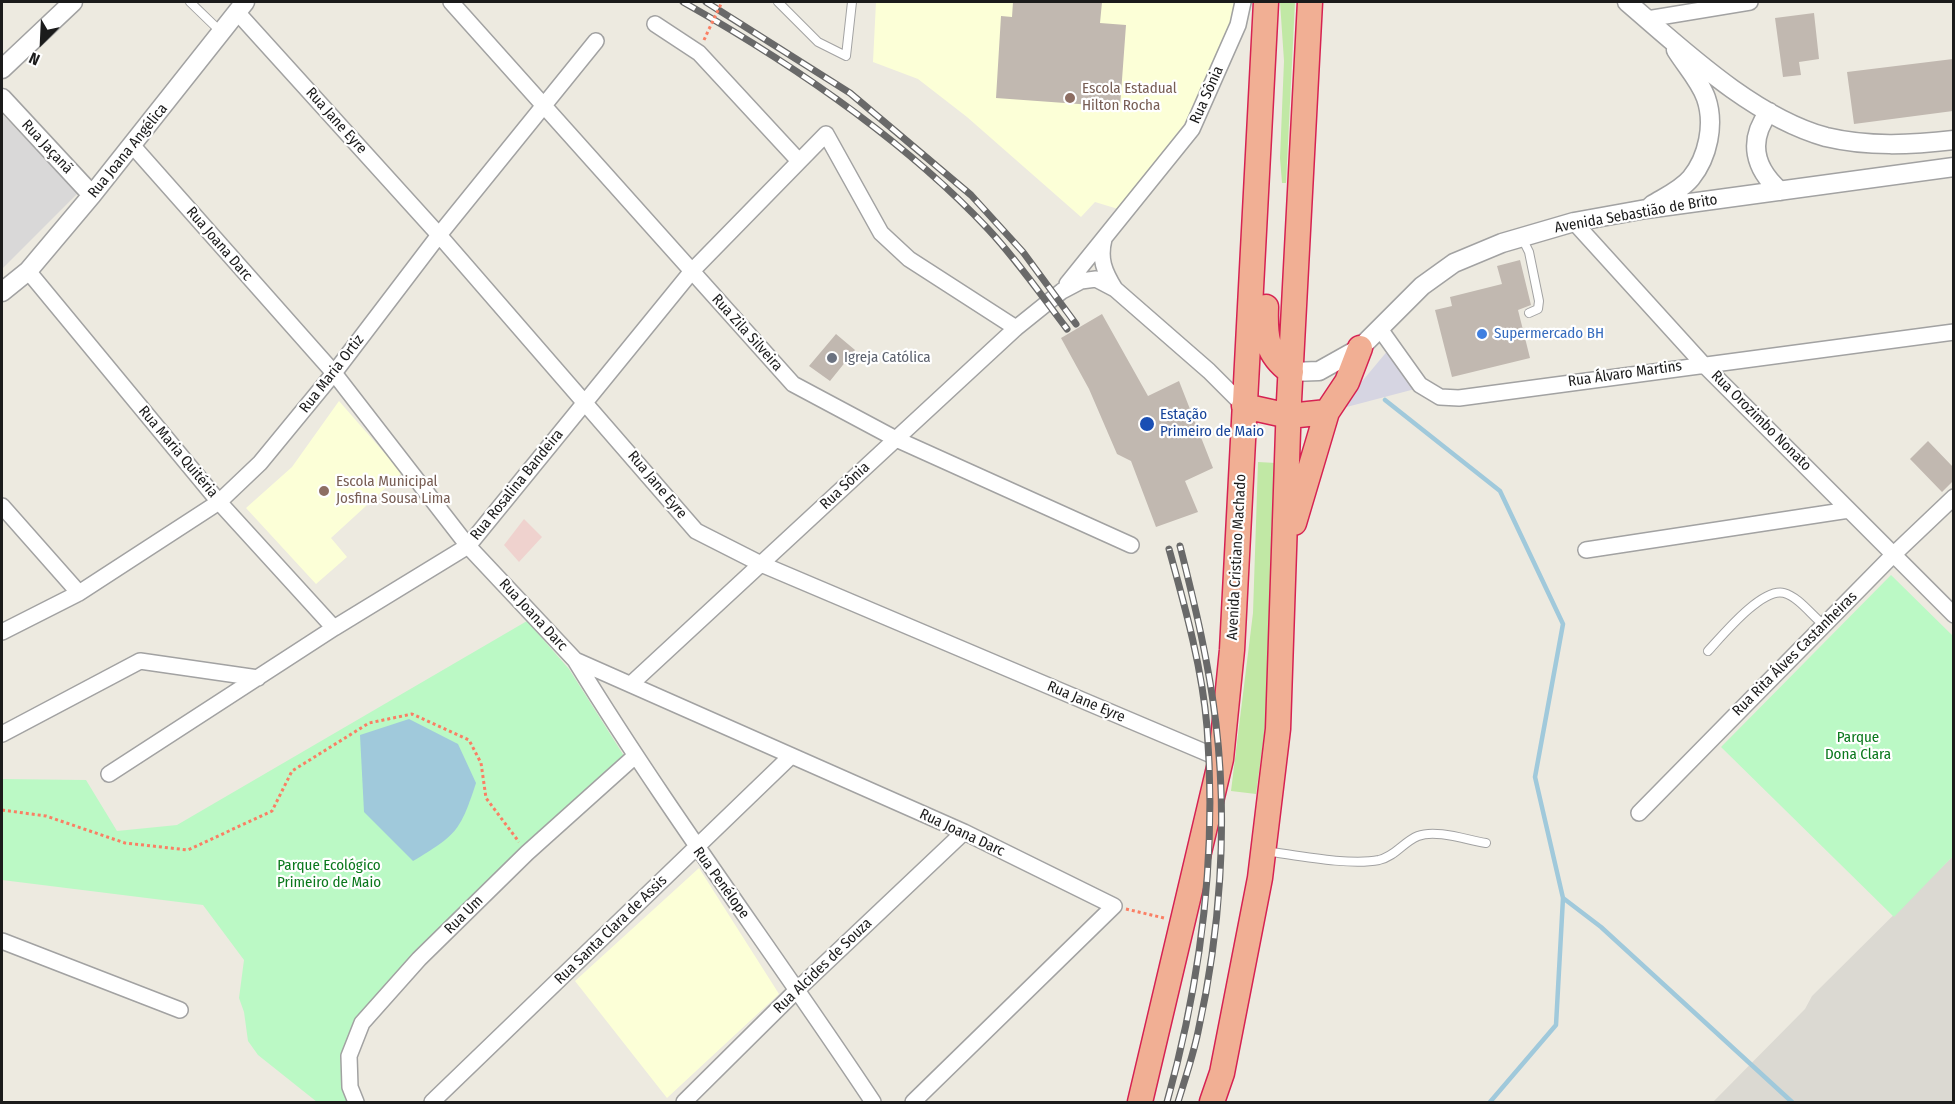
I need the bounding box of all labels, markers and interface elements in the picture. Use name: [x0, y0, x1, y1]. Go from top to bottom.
north arrow: [12, 12, 72, 72]
text: N: [26, 48, 43, 70]
street label: Rua Sônia: [1186, 63, 1228, 127]
place label: Escola Estadual Hilton Rocha: [1082, 80, 1177, 115]
street label: Rua Jane Eyre: [302, 84, 370, 158]
marker: Escola Estadual Hilton Rocha: [1063, 91, 1077, 105]
street label: Rua Joana Angélica: [84, 100, 172, 202]
street label: Rua Jaçanã: [17, 116, 77, 178]
street label: Avenida Sebastião de Brito: [1553, 191, 1719, 237]
street label: Rua Joana Darc: [182, 203, 256, 285]
street label: Rua Zila Silveira: [708, 291, 786, 375]
place label: Supermercado BH: [1494, 325, 1604, 343]
marker: Supermercado BH: [1475, 327, 1489, 341]
street label: Rua Maria Ortiz: [296, 331, 368, 417]
place label: Igreja Católica: [844, 349, 931, 367]
marker: Igreja Católica: [825, 351, 839, 365]
street label: Rua Álvaro Martins: [1567, 357, 1683, 391]
street label: Rua Orozimbo Nonato: [1707, 367, 1815, 475]
street label: Rua Maria Quitéria: [134, 402, 222, 502]
place label: Estação Primeiro de Maio: [1160, 406, 1264, 441]
marker: Estação Primeiro de Maio: [1138, 415, 1156, 433]
street label: Rua Rosalina Bandeira: [467, 426, 567, 544]
street label: Rua Jane Eyre: [623, 447, 691, 523]
street label: Rua Sônia: [816, 459, 874, 513]
place label: Escola Municipal Josfina Sousa Lima: [336, 473, 451, 508]
street label: Avenida Cristiano Machado: [1224, 473, 1250, 641]
marker: Escola Municipal Josfina Sousa Lima: [317, 484, 331, 498]
street label: Rua Joana Darc: [495, 575, 571, 655]
street label: Rua Rita Álves Castanheiras: [1729, 588, 1861, 720]
street label: Rua Jane Eyre: [1044, 678, 1128, 726]
park label: Parque Dona Clara: [1825, 729, 1891, 764]
street label: Rua Joana Darc: [916, 805, 1008, 861]
street label: Rua Penélope: [689, 844, 753, 922]
park label: Parque Ecológico Primeiro de Maio: [277, 857, 381, 892]
street label: Rua Santa Clara de Assis: [551, 872, 671, 988]
street label: Rua Um: [441, 892, 487, 938]
street label: Rua Alcides de Souza: [770, 915, 876, 1017]

